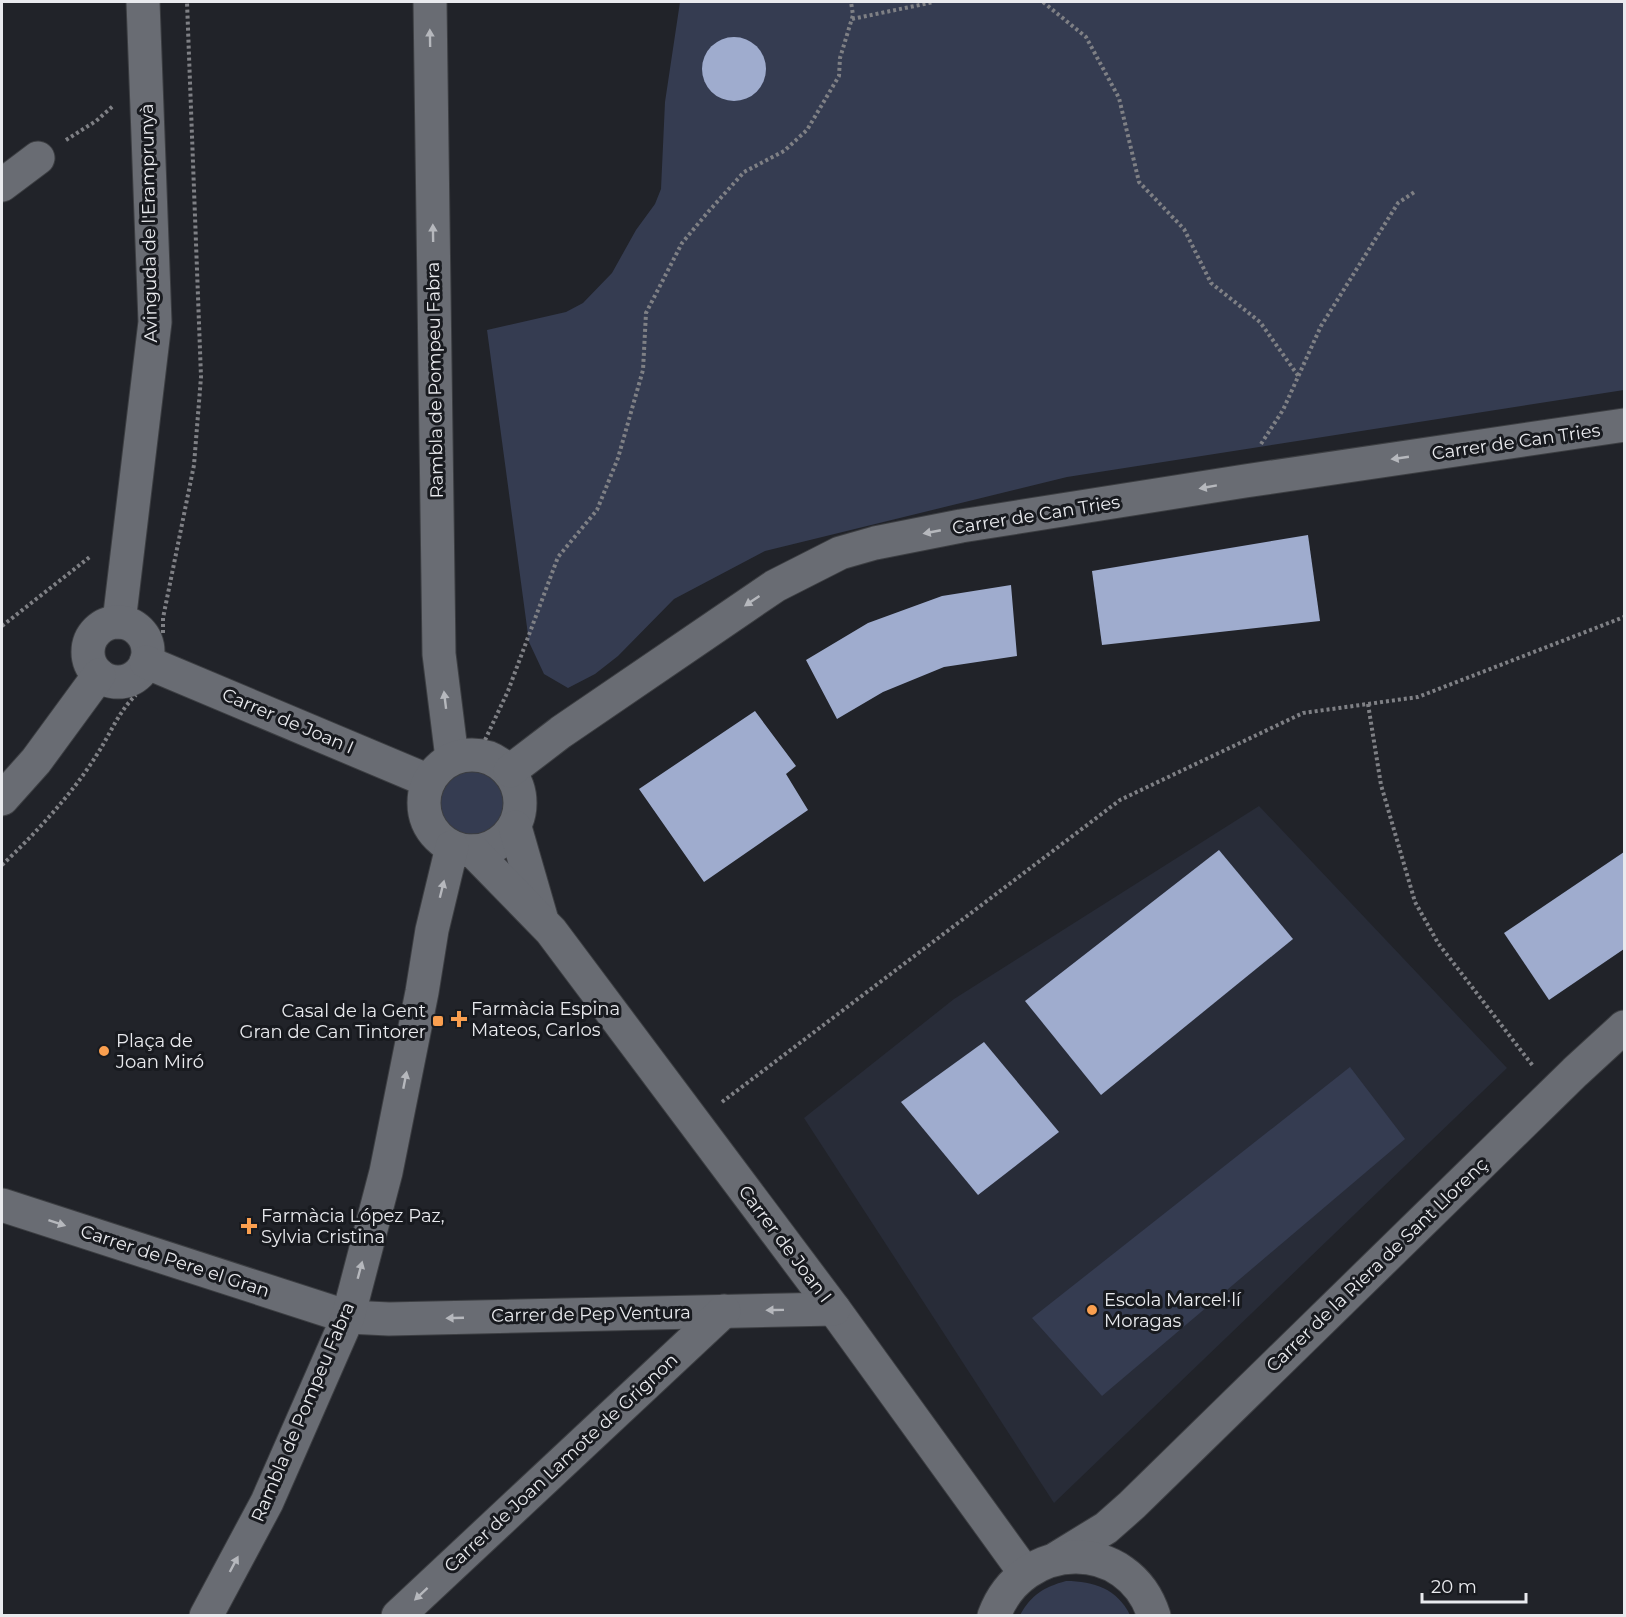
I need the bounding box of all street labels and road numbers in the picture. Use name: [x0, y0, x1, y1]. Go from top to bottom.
street label: Avinguda de l'Eramprunyà: [136, 103, 162, 343]
street label: Rambla de Pompeu Fabra: [422, 261, 448, 499]
street label: Carrer de Can Tries: [1430, 419, 1602, 465]
street label: Carrer de Can Tries: [950, 491, 1122, 539]
street label: Carrer de Joan I: [219, 683, 357, 759]
street label: Carrer de la Riera de Sant Llorenç: [1262, 1153, 1492, 1377]
street label: Carrer de Joan I: [734, 1181, 836, 1307]
street label: Carrer de Pere el Gran: [78, 1220, 272, 1302]
street label: Rambla de Pompeu Fabra: [247, 1299, 359, 1525]
street label: Carrer de Pep Ventura: [491, 1301, 691, 1327]
street label: Carrer de Joan Lamote de Grignon: [440, 1349, 682, 1577]

